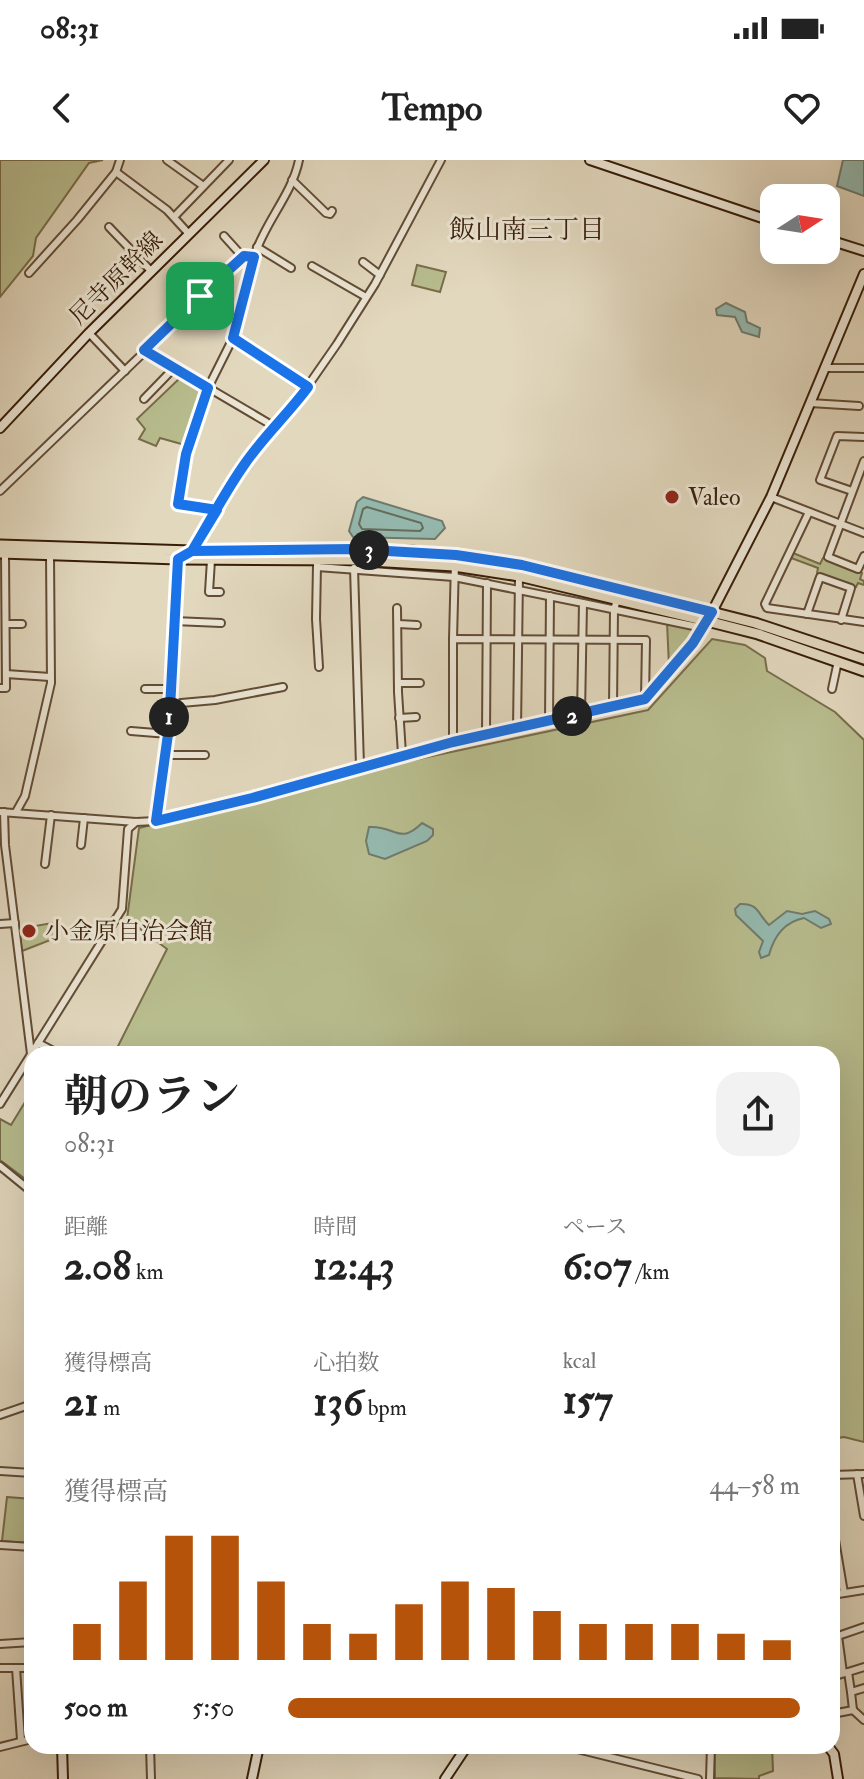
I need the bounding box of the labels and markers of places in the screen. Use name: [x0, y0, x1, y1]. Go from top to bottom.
pin: [166, 262, 234, 330]
place label: Valeo: [688, 482, 740, 513]
marker: Valeo: [663, 488, 681, 506]
pin: 3: [349, 530, 389, 570]
pin: 2: [552, 696, 592, 736]
pin: 1: [149, 697, 189, 737]
place label: 小金原自治会館: [45, 916, 213, 947]
marker: 小金原自治会館: [20, 922, 38, 940]

